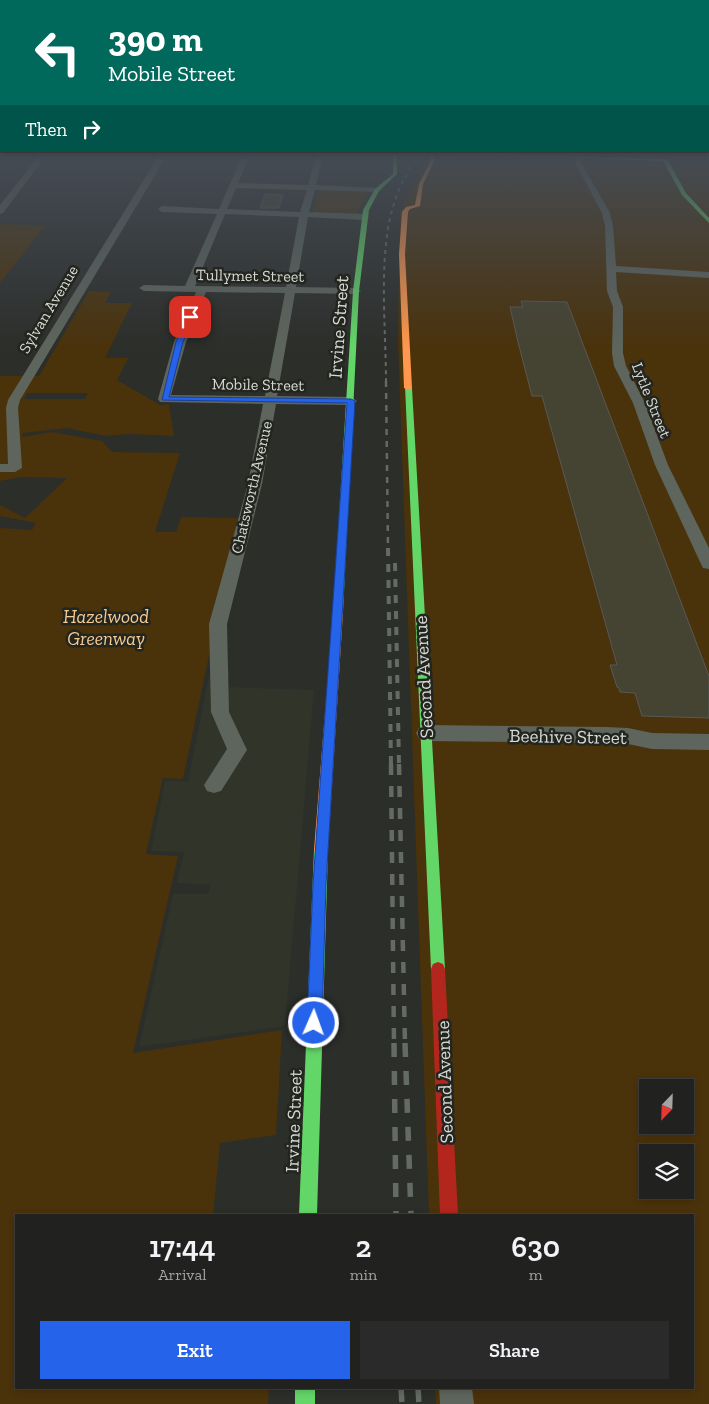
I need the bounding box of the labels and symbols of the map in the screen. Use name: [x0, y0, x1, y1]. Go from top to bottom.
street label: Sylvan Avenue: [15, 262, 82, 357]
street label: Tullymet Street: [196, 265, 304, 286]
street label: Irvine Street: [323, 275, 354, 379]
pin: [169, 296, 211, 338]
street label: Lytle Street: [628, 360, 675, 441]
street label: Mobile Street: [212, 374, 304, 395]
street label: Chatsworth Avenue: [227, 419, 276, 555]
park label: Hazelwood Greenway: [63, 605, 149, 650]
street label: Second Avenue: [409, 615, 438, 739]
street label: Beehive Street: [509, 724, 627, 749]
position arrow: [287, 996, 339, 1048]
street label: Second Avenue: [431, 1020, 458, 1144]
street label: Irvine Street: [280, 1069, 307, 1173]
north arrow: [639, 1079, 694, 1134]

